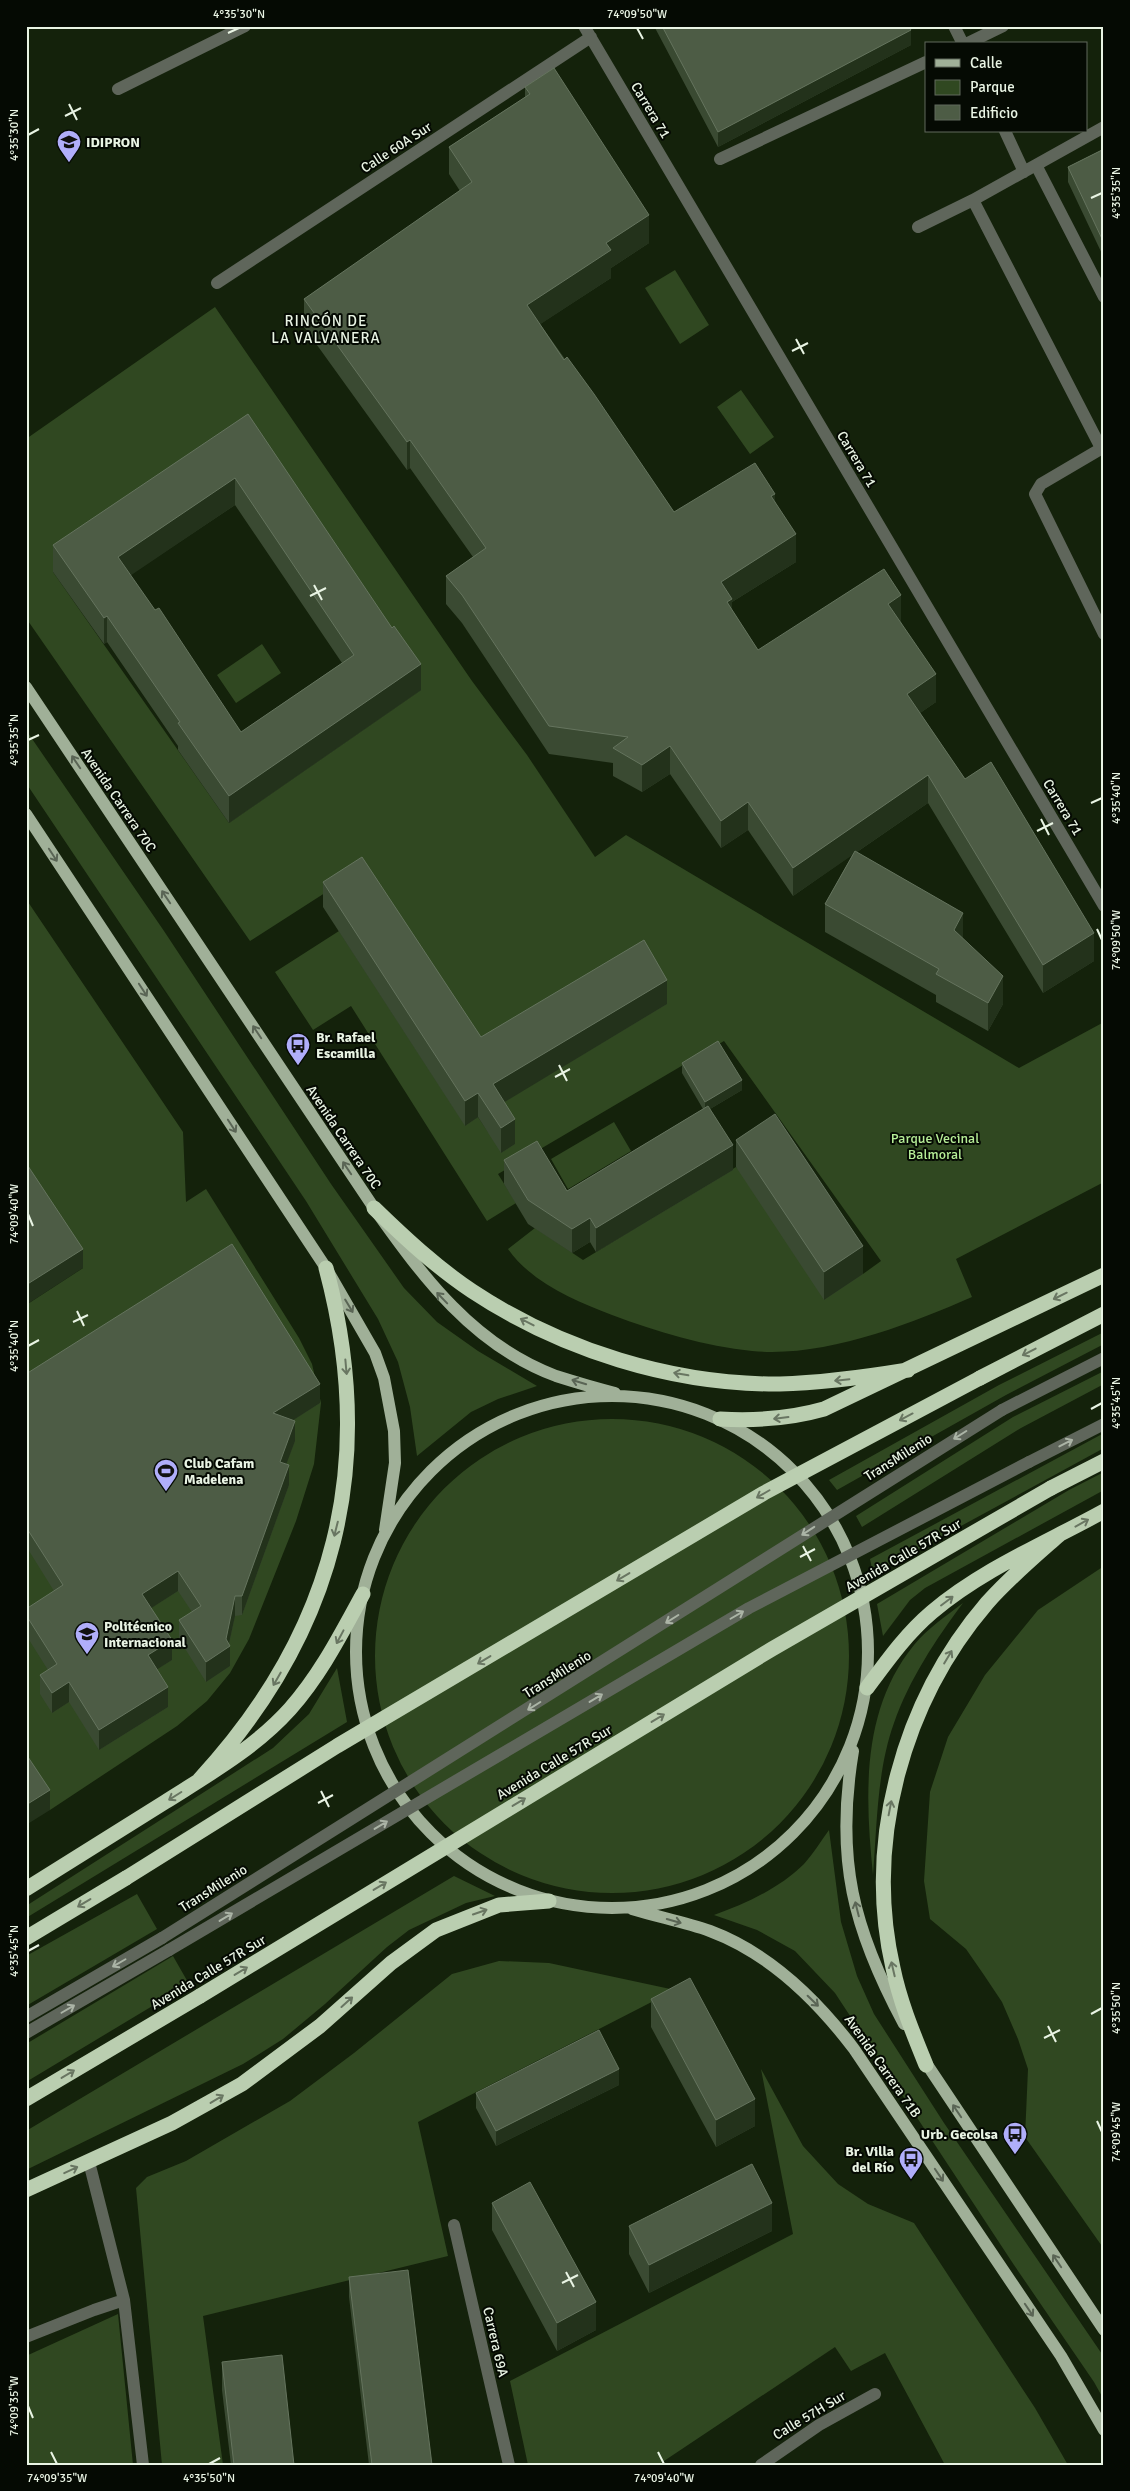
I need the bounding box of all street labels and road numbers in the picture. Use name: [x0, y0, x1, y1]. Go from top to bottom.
street label: Carrera 71: [627, 79, 674, 142]
street label: Calle 60A Sur: [358, 118, 435, 177]
street label: Carrera 71: [833, 428, 880, 491]
street label: Avenida Carrera 70C: [77, 745, 160, 856]
street label: Carrera 71: [1039, 776, 1086, 839]
street label: Avenida Carrera 70C: [302, 1082, 385, 1193]
street label: TransMilenio: [861, 1430, 935, 1485]
street label: Avenida Calle 57R Sur: [842, 1515, 965, 1596]
street label: TransMilenio: [520, 1647, 594, 1702]
street label: Avenida Calle 57R Sur: [494, 1721, 616, 1804]
street label: TransMilenio: [176, 1861, 250, 1916]
street label: Avenida Calle 57R Sur: [148, 1931, 270, 2014]
street label: Avenida Carrera 71B: [841, 2011, 925, 2121]
street label: Carrera 69A: [479, 2305, 512, 2379]
street label: Calle 57H Sur: [770, 2387, 849, 2444]

